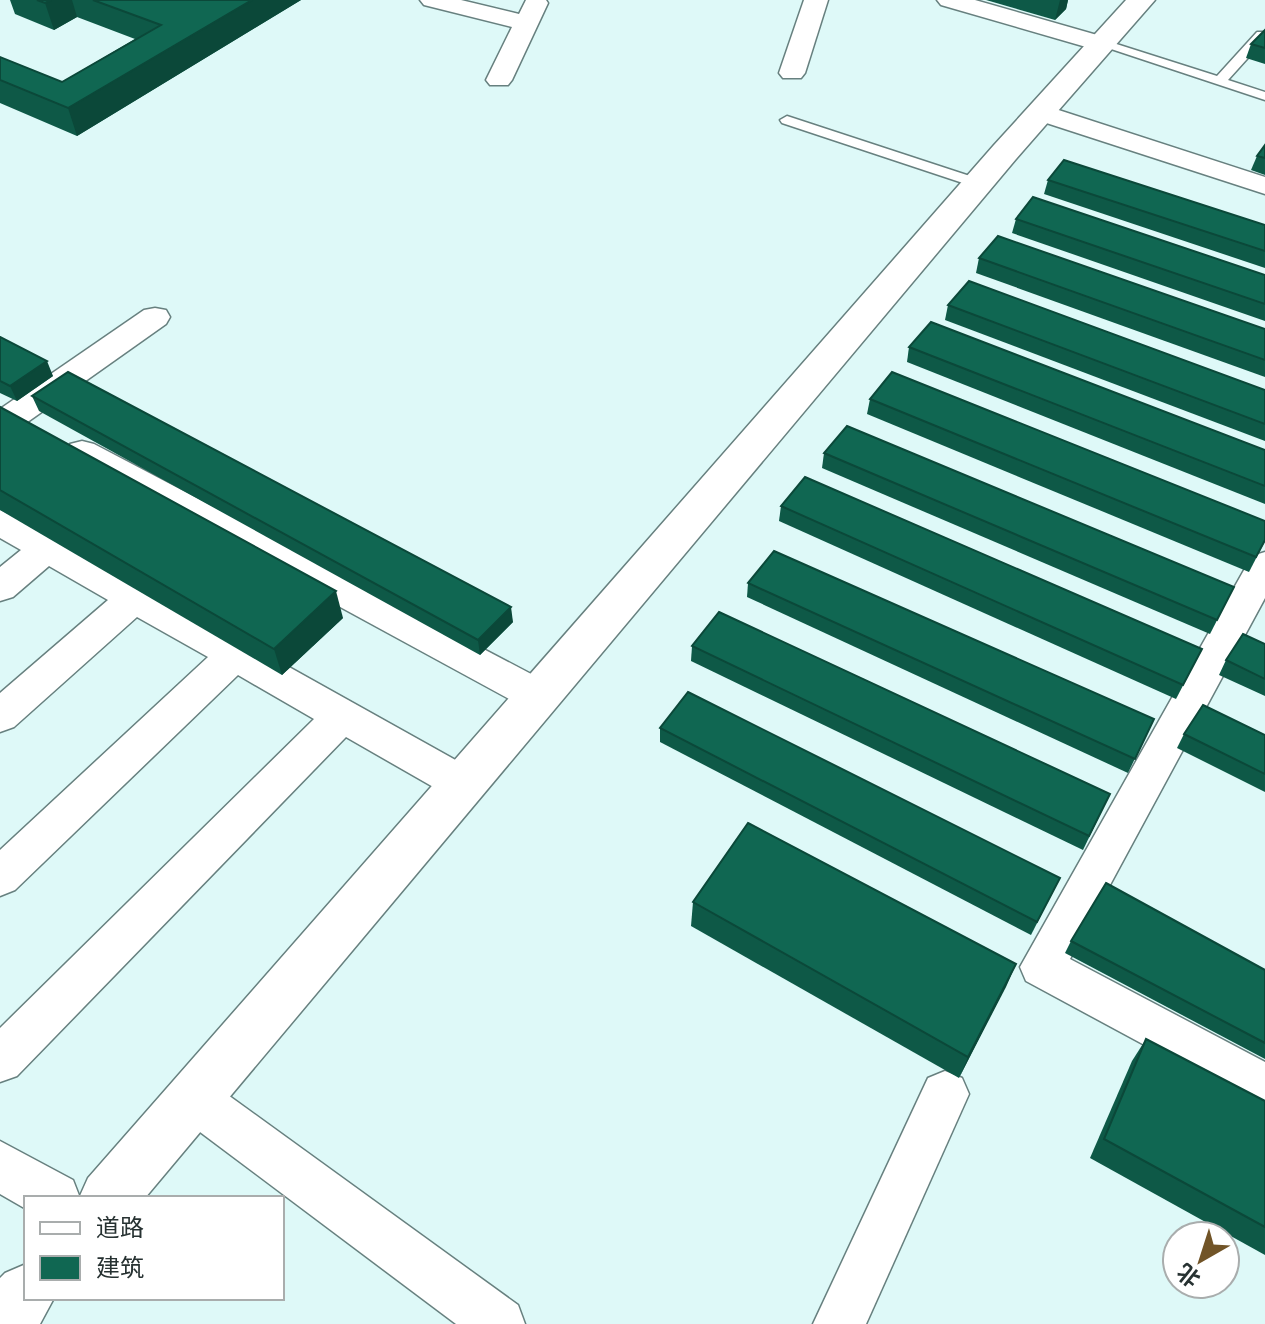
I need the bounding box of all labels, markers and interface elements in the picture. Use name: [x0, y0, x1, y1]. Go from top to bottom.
legend: [24, 1196, 284, 1300]
text: 道路: [96, 1210, 144, 1243]
north arrow: [1161, 1220, 1241, 1300]
text: 建筑: [96, 1250, 144, 1283]
text: 北: [1170, 1257, 1206, 1294]

